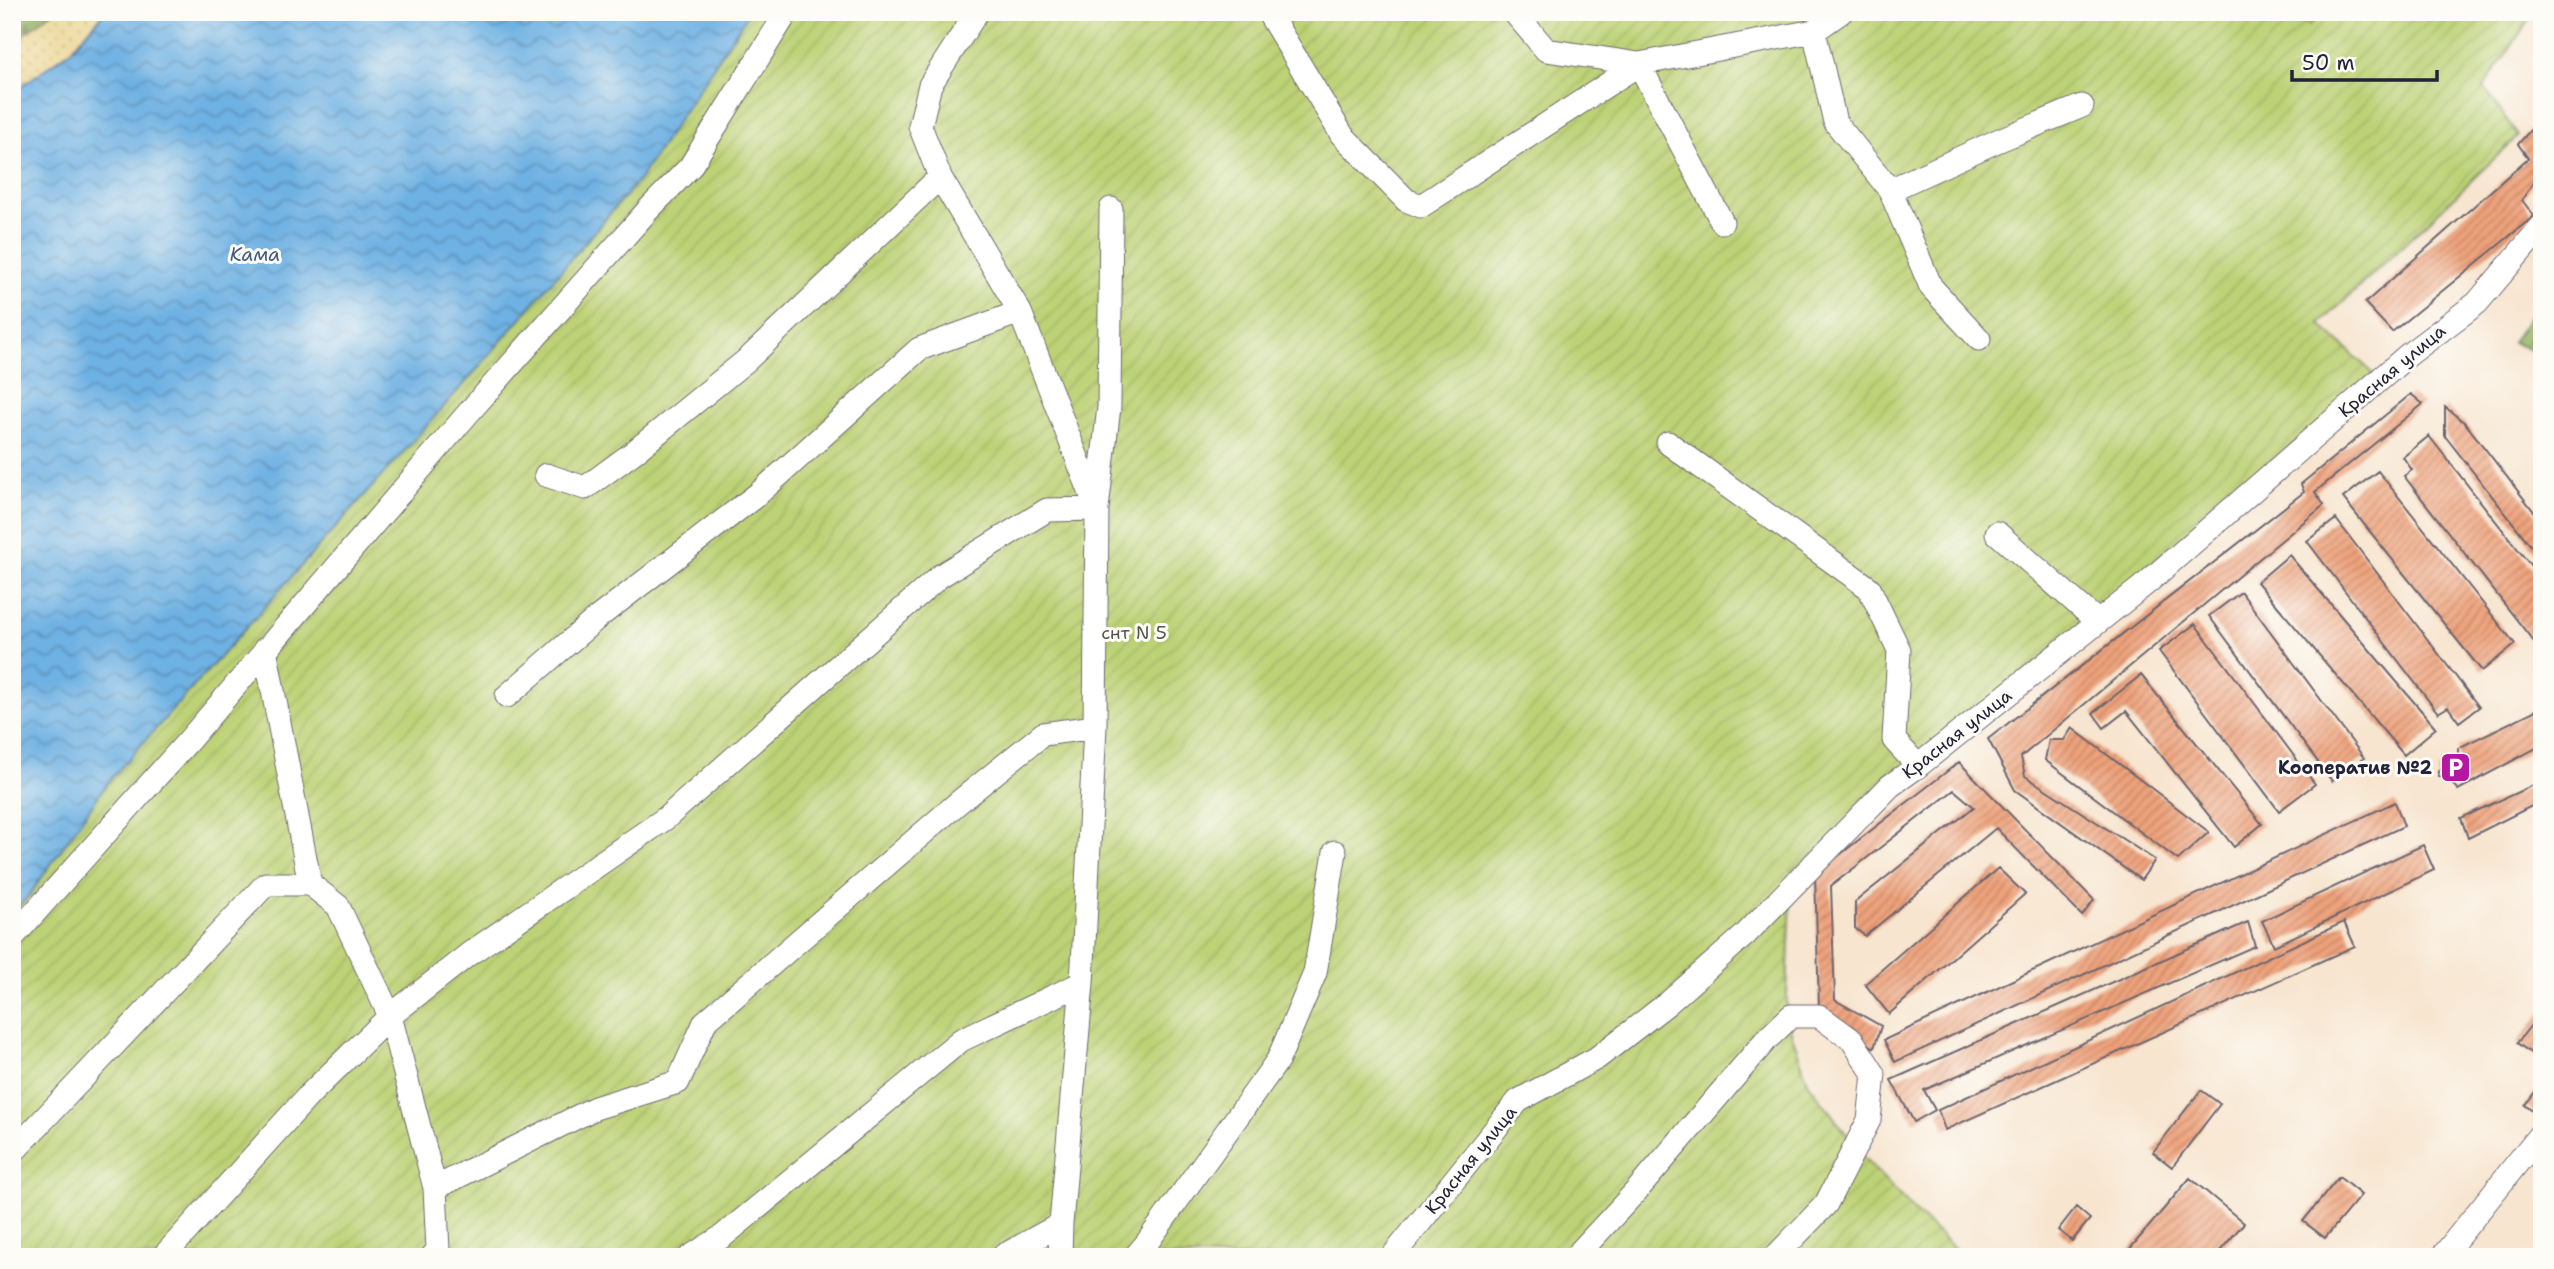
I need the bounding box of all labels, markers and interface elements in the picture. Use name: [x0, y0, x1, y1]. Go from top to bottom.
scale bar: [2292, 38, 2437, 82]
text: 50 m: [2302, 49, 2355, 77]
water label: Кама: [230, 242, 280, 267]
street label: Красная улица: [2333, 319, 2451, 423]
park label: снт N 5: [1101, 621, 1167, 645]
street label: Красная улица: [1897, 684, 2017, 784]
parking icon: Кооператив №2: [2438, 751, 2472, 785]
place label: Кооператив №2: [2278, 756, 2432, 780]
street label: Красная улица: [1420, 1101, 1522, 1219]

